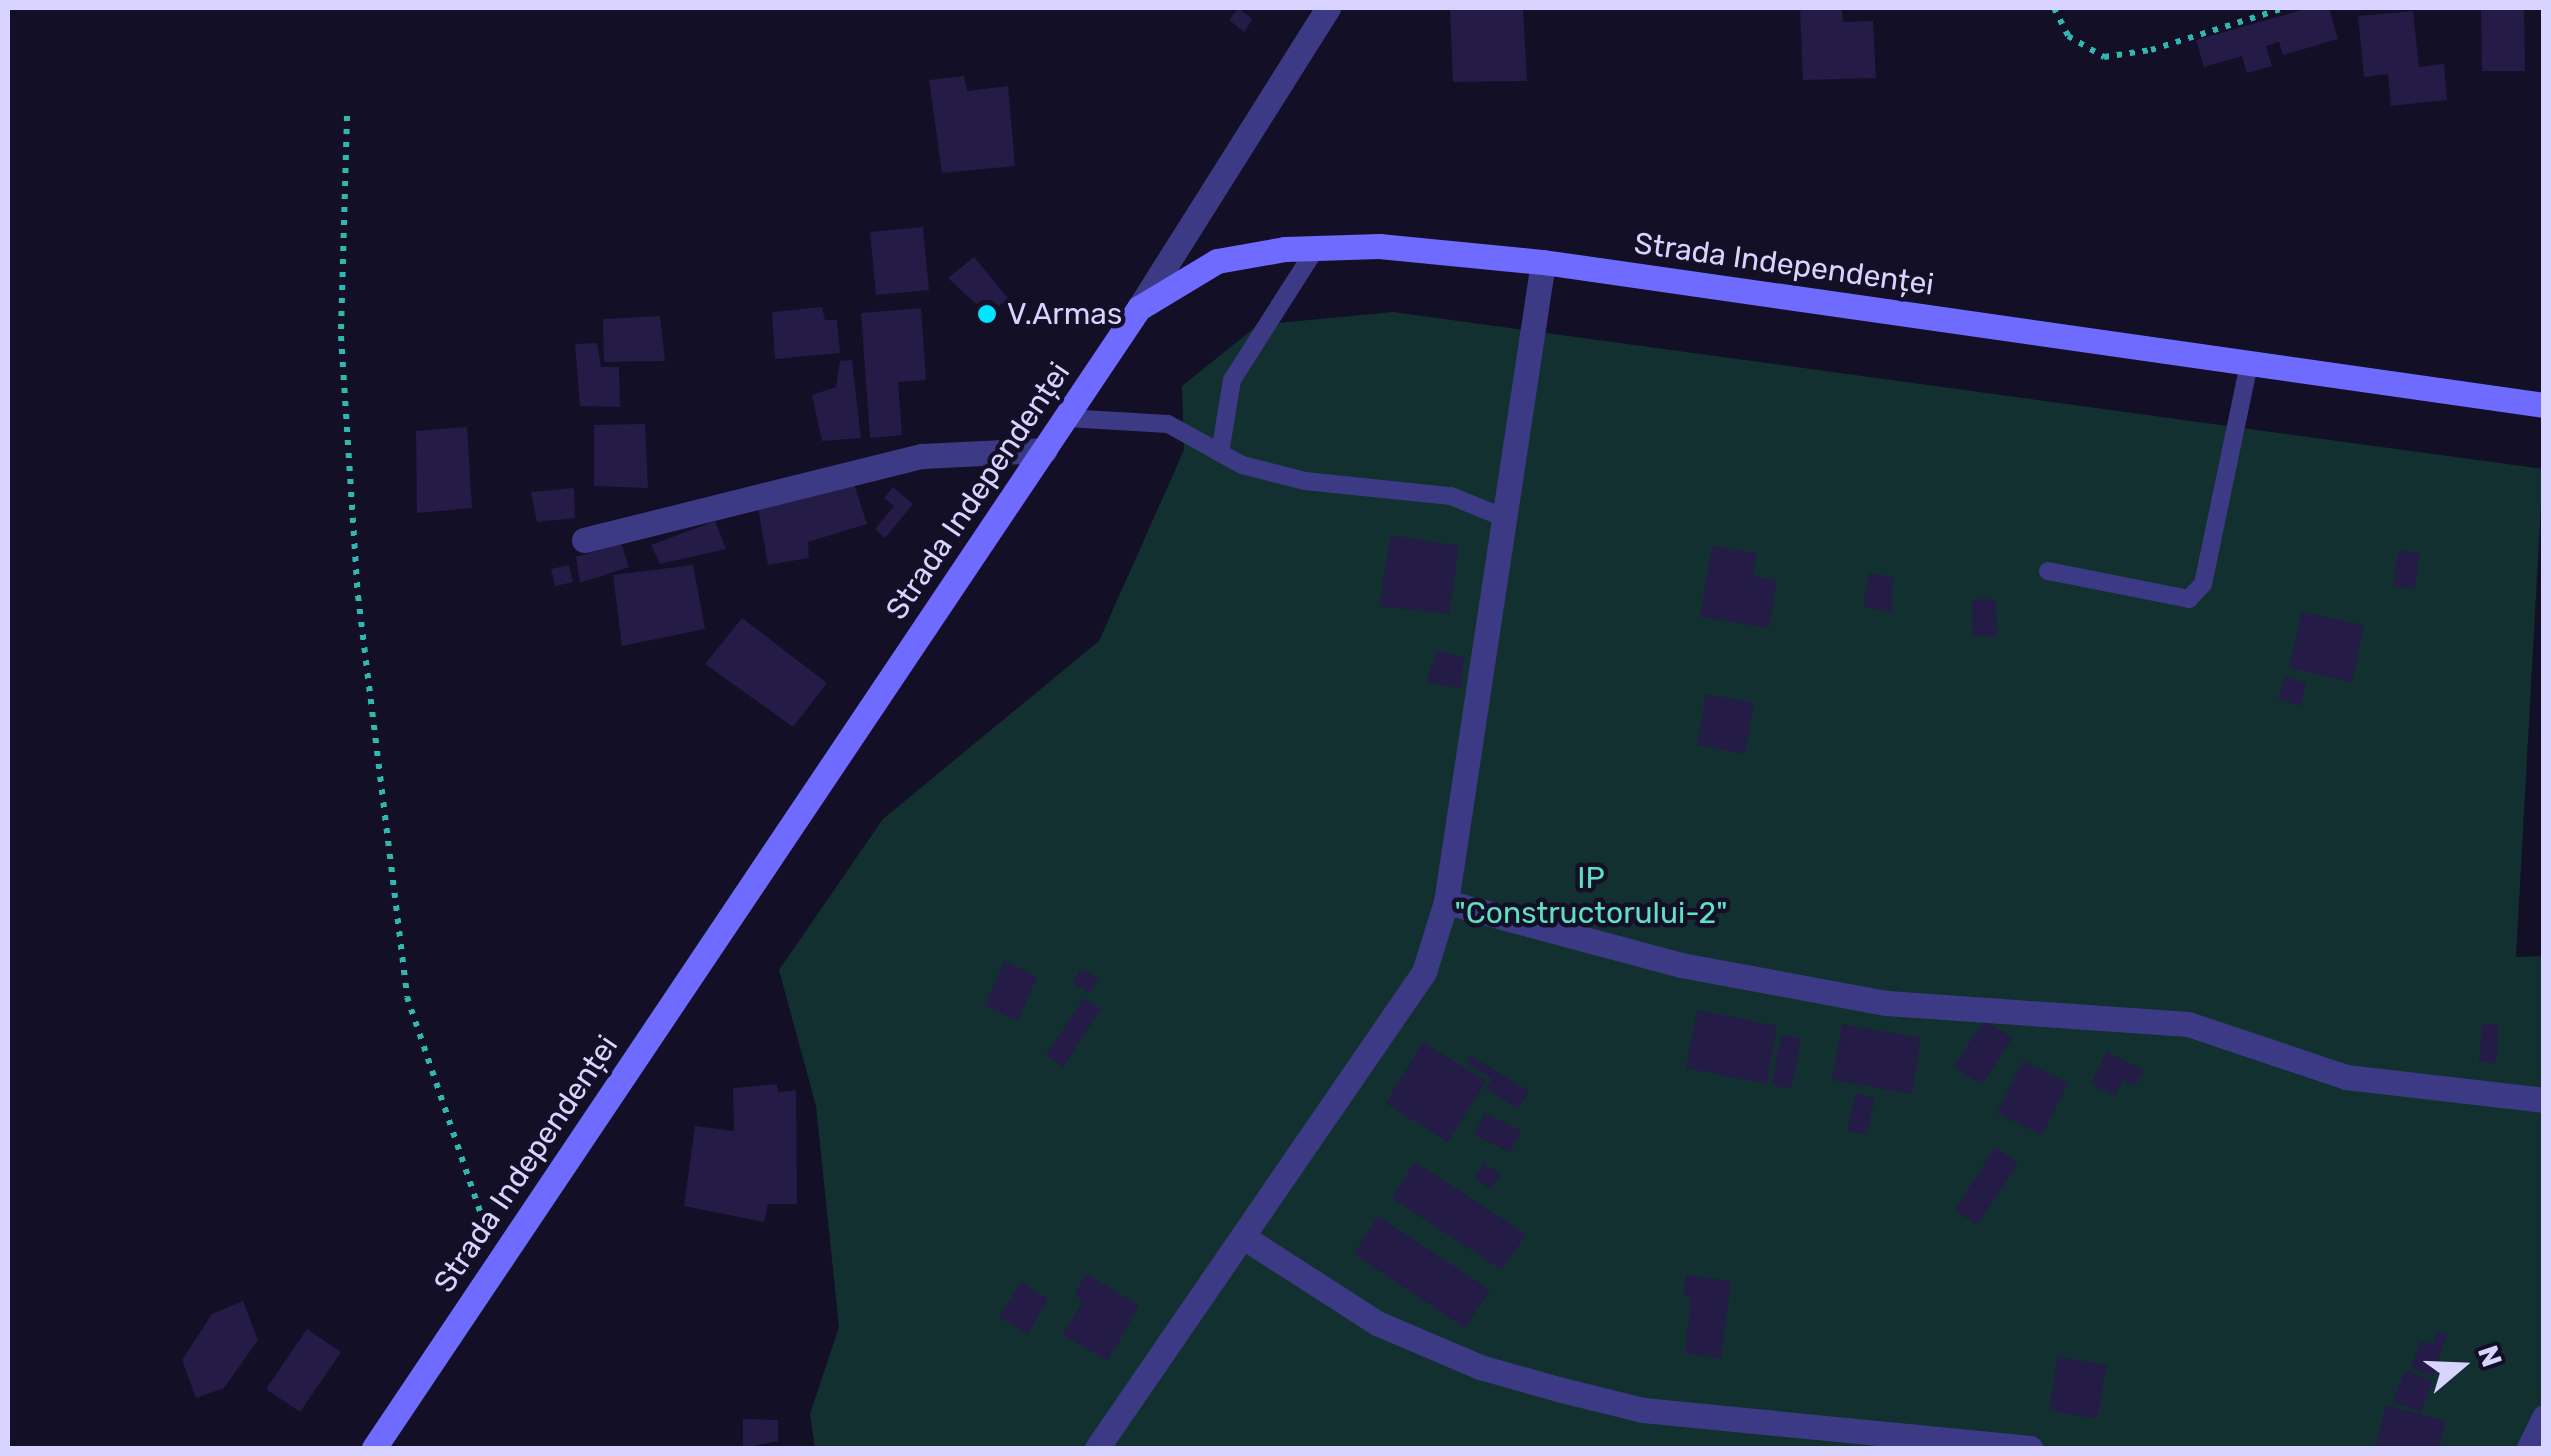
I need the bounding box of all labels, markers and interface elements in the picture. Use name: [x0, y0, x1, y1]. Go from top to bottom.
street label: Strada Independenței: [1632, 225, 1936, 303]
place label: V.Armas: [1007, 296, 1122, 332]
marker: V.Armas: [976, 303, 998, 325]
street label: Strada Independenței: [879, 356, 1077, 626]
park label: IP "Constructorului-2": [1455, 860, 1727, 930]
street label: Strada Independenței: [427, 1029, 625, 1299]
north arrow: [2411, 1316, 2511, 1416]
text: N: [2471, 1341, 2509, 1371]

